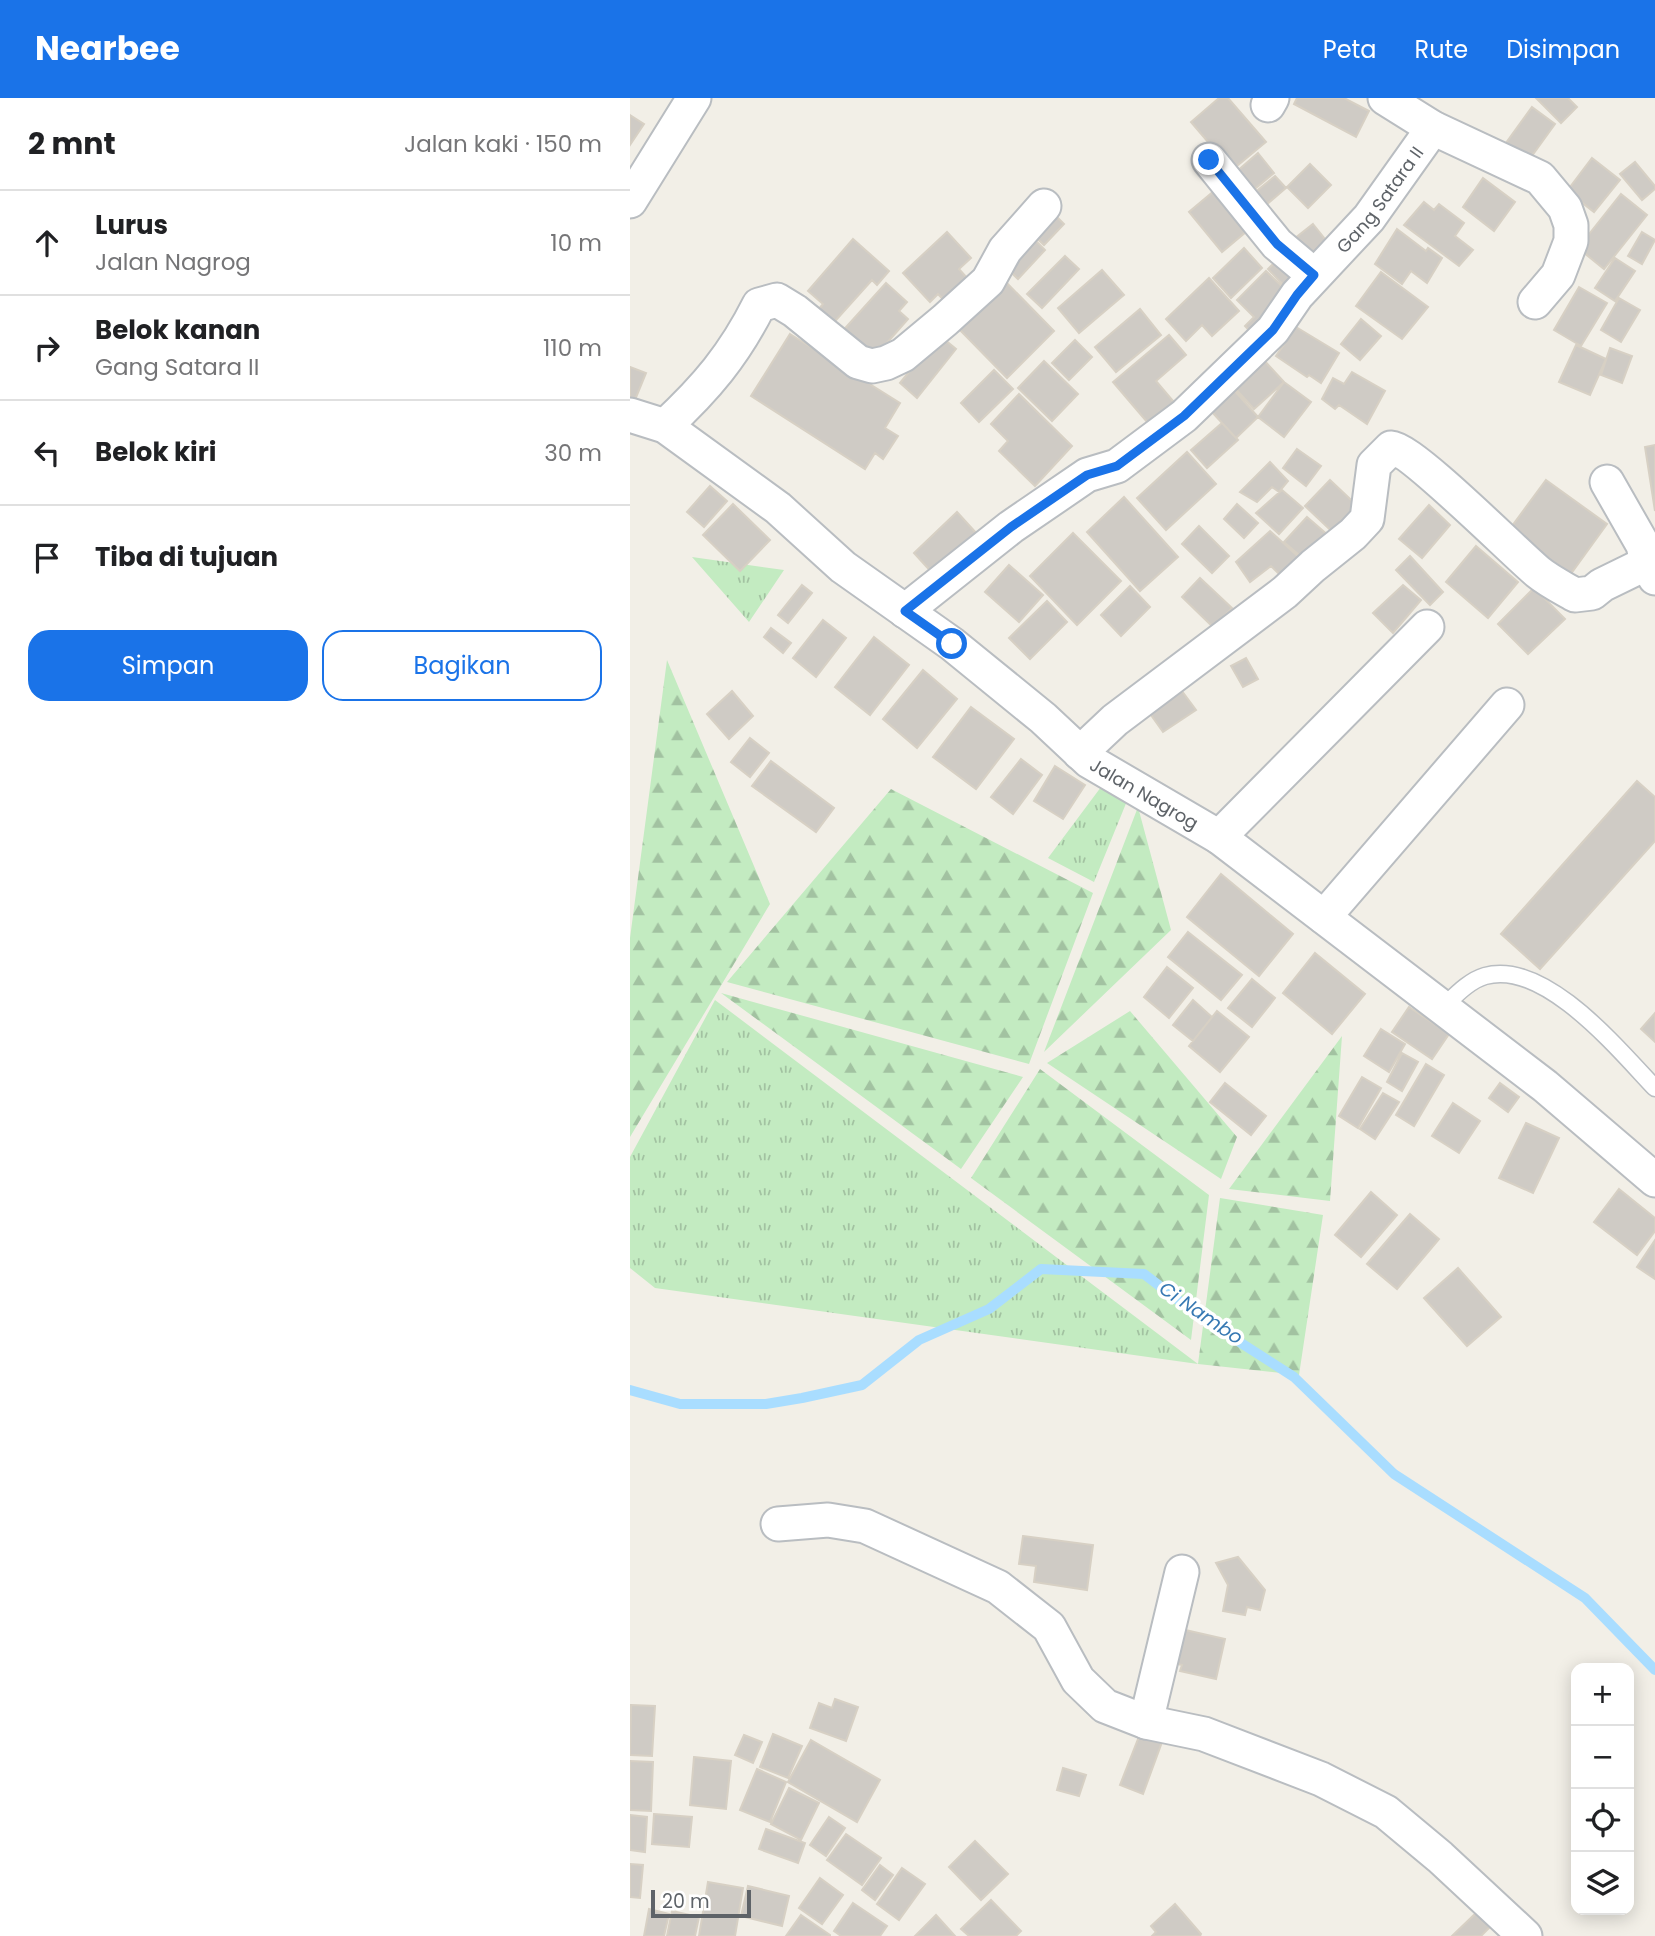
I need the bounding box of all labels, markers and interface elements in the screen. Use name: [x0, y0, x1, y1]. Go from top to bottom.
text: Nearbee: [35, 25, 180, 72]
text: Peta: [1323, 33, 1377, 66]
text: Rute: [1415, 33, 1468, 66]
text: Disimpan: [1506, 33, 1620, 66]
text: 2 mnt: [28, 122, 116, 165]
text: Jalan kaki · 150 m: [404, 128, 602, 160]
street label: Gang Satara II: [1330, 141, 1429, 258]
route end: [1193, 144, 1224, 175]
text: Lurus: [95, 207, 168, 243]
icon: ahead: [28, 224, 66, 262]
text: 10 m: [550, 227, 602, 259]
text: Jalan Nagrog: [95, 246, 251, 278]
text: Belok kanan: [95, 312, 260, 348]
icon: right: [28, 329, 66, 367]
text: 110 m: [543, 332, 602, 364]
text: Gang Satara II: [95, 351, 259, 383]
icon: left: [28, 434, 66, 472]
text: Belok kiri: [95, 434, 217, 470]
text: 30 m: [544, 437, 602, 469]
icon: arrive: [28, 539, 66, 577]
text: Tiba di tujuan: [95, 539, 278, 575]
route start: [936, 628, 967, 659]
button: Simpan: [28, 630, 308, 701]
button: Bagikan: [322, 630, 602, 701]
street label: Jalan Nagrog: [1085, 752, 1203, 835]
water label: Ci Nambo: [1154, 1275, 1248, 1351]
map controls: [1571, 1663, 1634, 1915]
button: +: [1571, 1663, 1634, 1726]
button: −: [1571, 1726, 1634, 1789]
button: locate: [1571, 1789, 1634, 1852]
button: layers: [1571, 1852, 1634, 1915]
scale bar: [651, 1887, 751, 1919]
text: 20 m: [662, 1888, 710, 1915]

